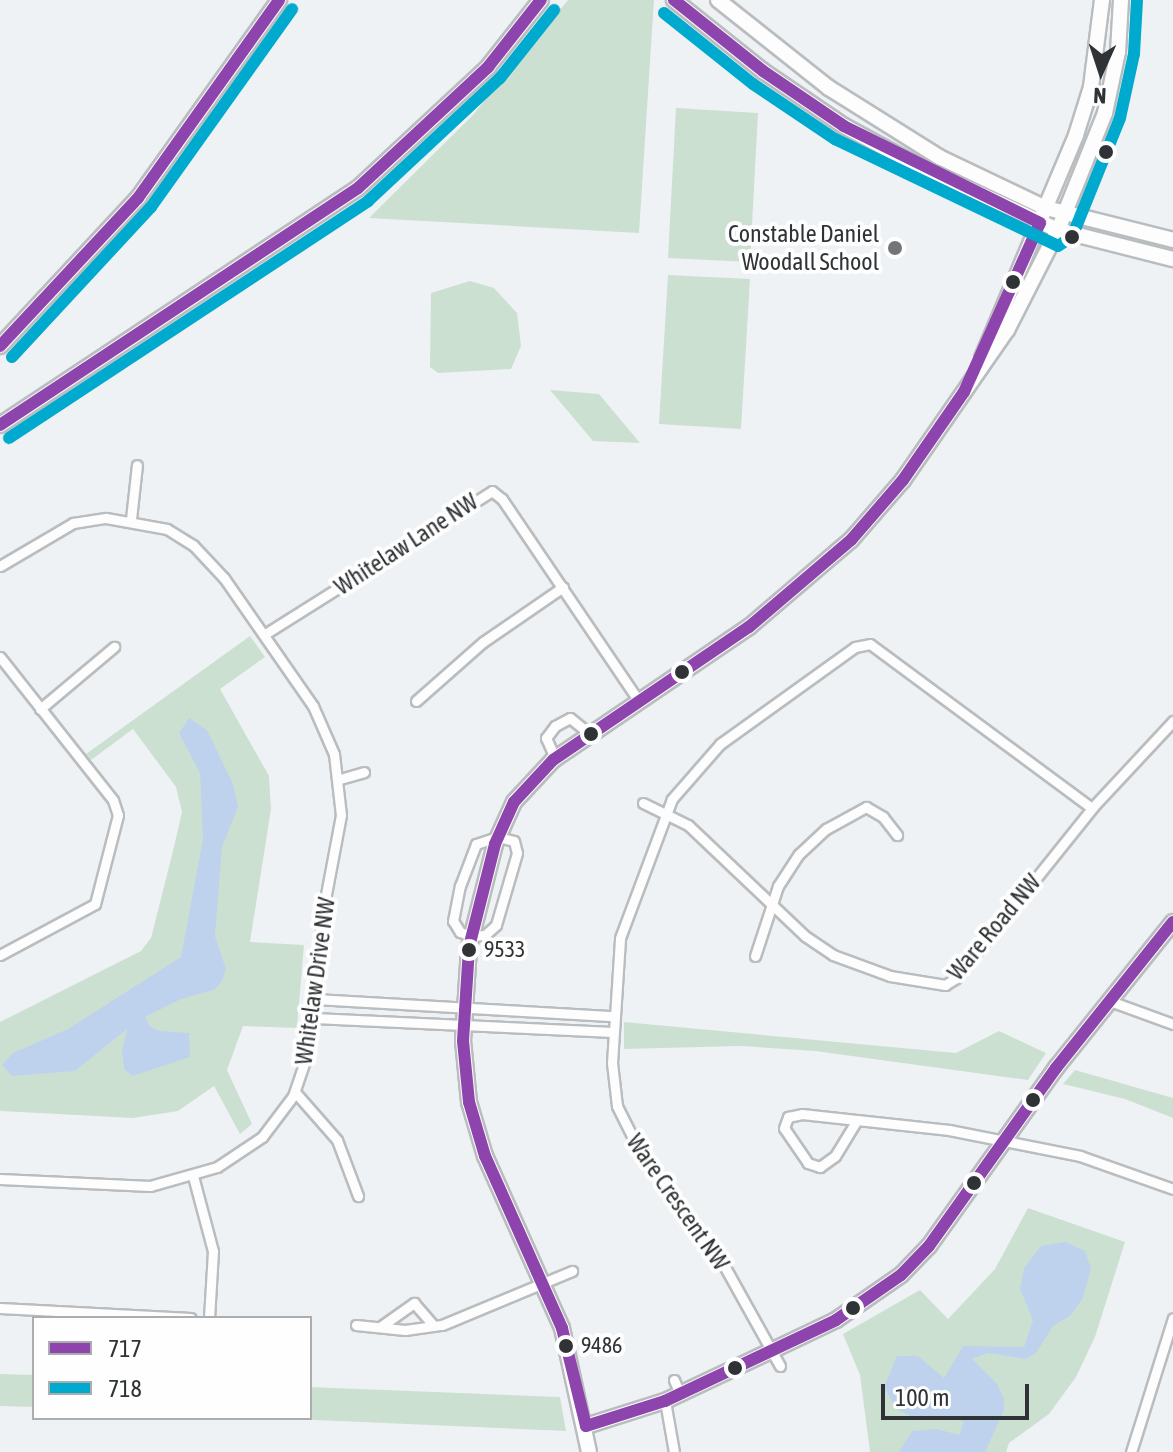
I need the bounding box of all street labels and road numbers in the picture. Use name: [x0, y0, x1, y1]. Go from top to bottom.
street label: Whitelaw Lane NW: [329, 487, 483, 601]
street label: Ware Road NW: [941, 868, 1047, 986]
street label: Whitelaw Drive NW: [289, 895, 341, 1067]
street label: Ware Crescent NW: [620, 1128, 736, 1276]

